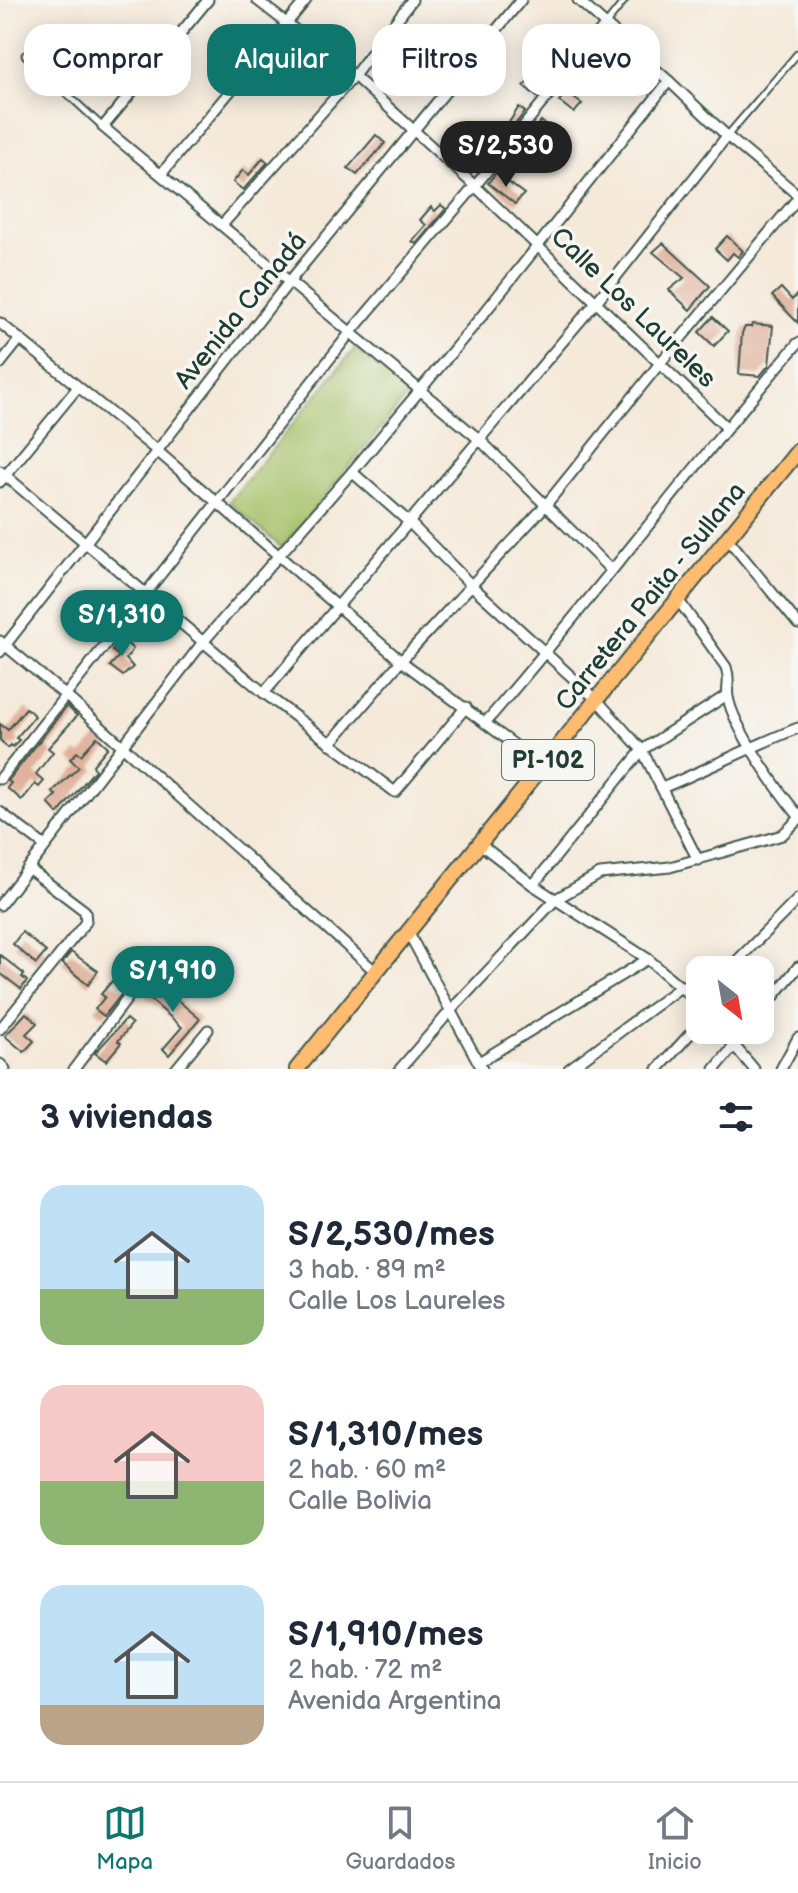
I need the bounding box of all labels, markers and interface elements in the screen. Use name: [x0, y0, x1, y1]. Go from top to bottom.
chip: Comprar: [24, 24, 191, 96]
chip: Alquilar: [207, 24, 356, 96]
chip: Filtros: [372, 24, 506, 96]
chip: Nuevo: [522, 24, 660, 96]
pin: S/2,530: [432, 121, 580, 189]
text: S/2,530: [458, 131, 554, 162]
street label: Calle Los Laureles: [544, 221, 722, 395]
street label: Avenida Canadá: [169, 226, 314, 395]
street label: Carretera Paita - Sullana: [550, 477, 753, 717]
pin: S/1,310: [48, 590, 196, 658]
text: S/1,310: [78, 600, 166, 631]
road number: PI-102: [502, 740, 594, 780]
pin: S/1,910: [99, 946, 247, 1014]
text: S/1,910: [129, 956, 217, 987]
north arrow: [686, 956, 774, 1044]
map controls: [686, 956, 774, 1044]
icon: filters: [714, 1095, 758, 1139]
text: 3 viviendas: [40, 1097, 213, 1138]
text: S/2,530/mes: [288, 1214, 495, 1255]
icon: home: [104, 1217, 200, 1313]
text: 3 hab. · 89 m²: [288, 1255, 446, 1286]
text: Calle Los Laureles: [288, 1286, 505, 1317]
text: S/1,310/mes: [288, 1414, 483, 1455]
icon: home: [104, 1417, 200, 1513]
text: 2 hab. · 60 m²: [288, 1455, 446, 1486]
text: Calle Bolivia: [288, 1486, 432, 1517]
text: S/1,910/mes: [288, 1614, 483, 1655]
icon: home: [104, 1617, 200, 1713]
text: 2 hab. · 72 m²: [288, 1655, 442, 1686]
text: Avenida Argentina: [288, 1686, 502, 1717]
tab: Mapa: [96, 1801, 153, 1876]
tab: Guardados: [346, 1801, 455, 1876]
tab: Inicio: [648, 1801, 702, 1876]

